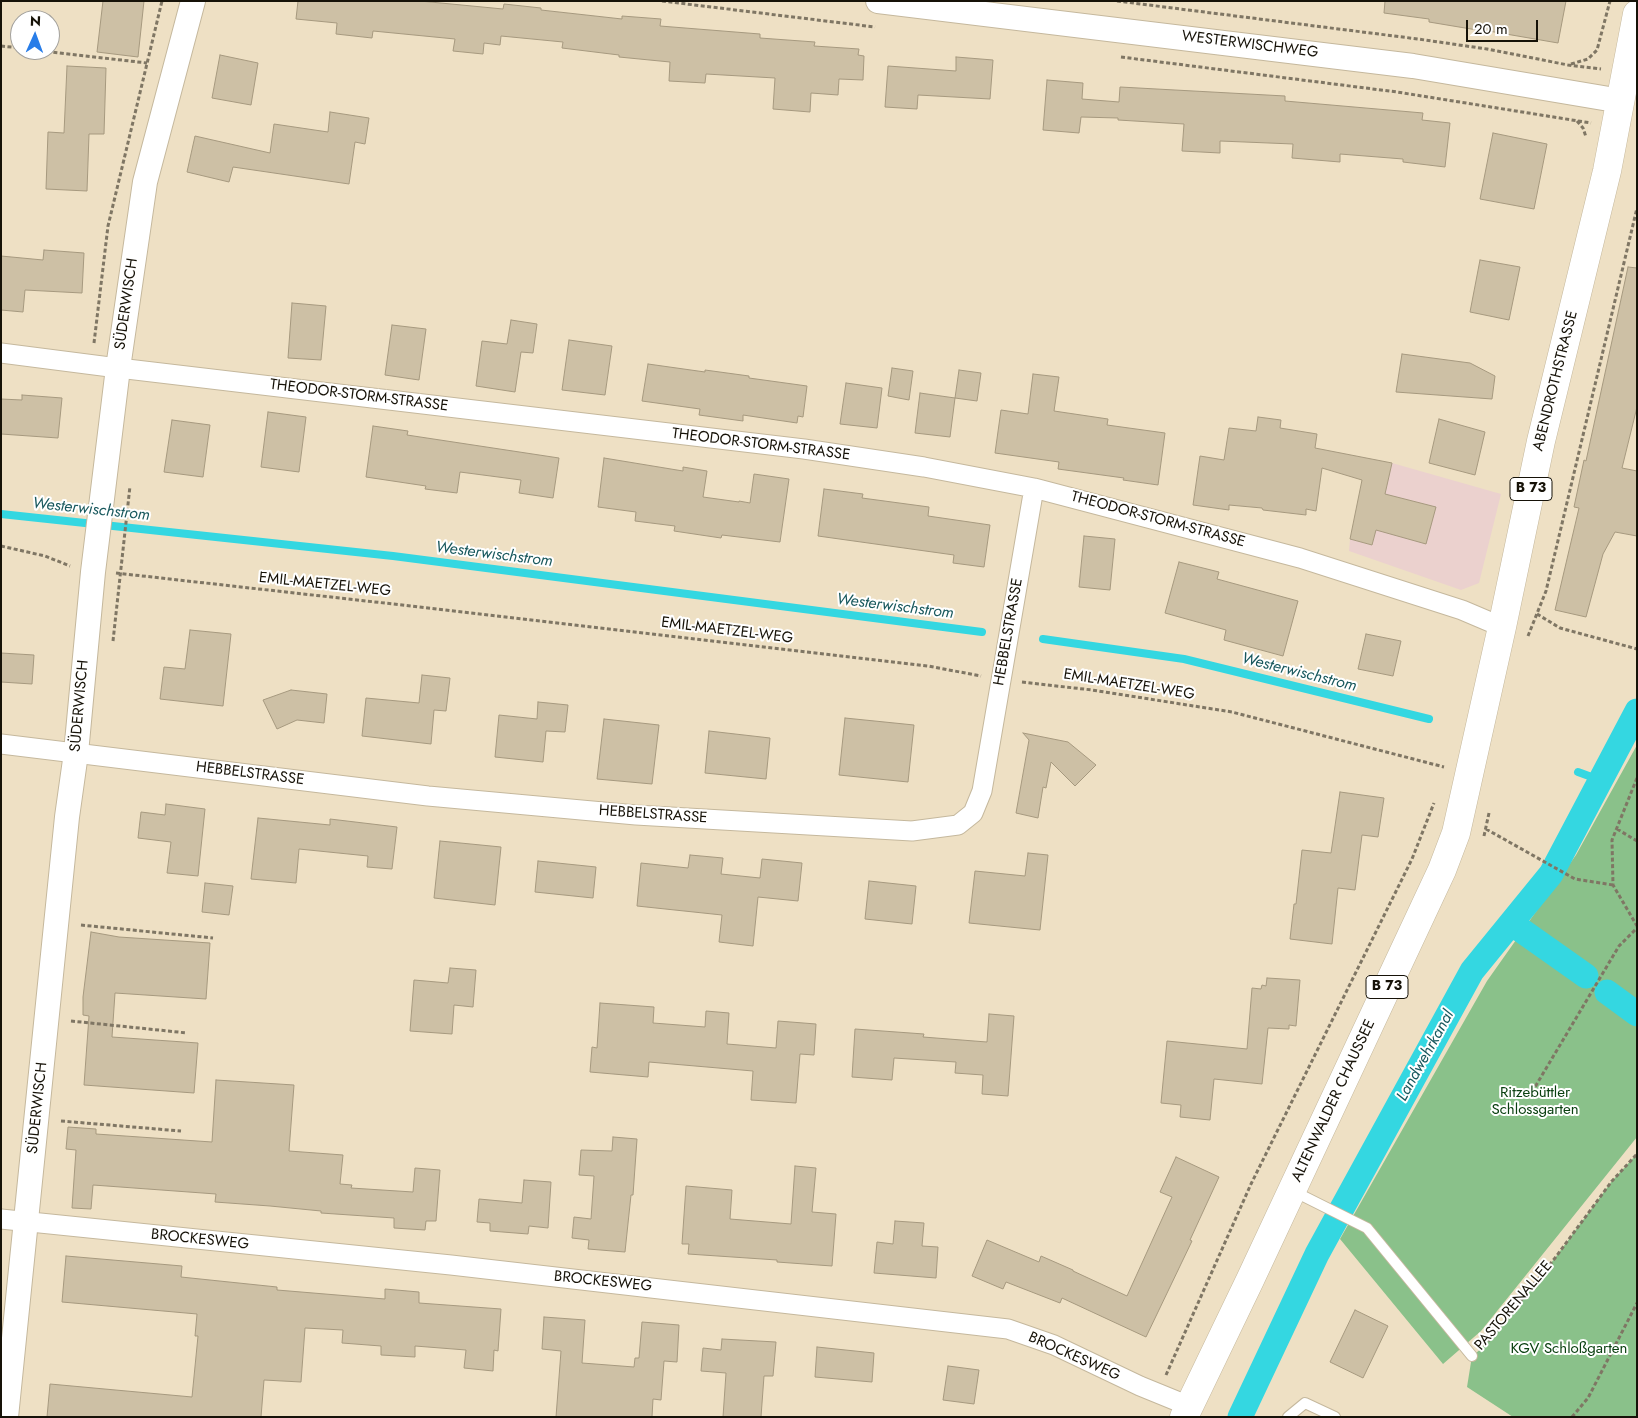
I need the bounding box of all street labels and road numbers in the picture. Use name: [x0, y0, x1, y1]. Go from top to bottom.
street label: WESTERWISCHWEG: [1181, 28, 1319, 62]
street label: SÜDERWISCH: [112, 257, 142, 351]
street label: ABENDROTHSTRASSE: [1530, 309, 1582, 453]
street label: THEODOR-STORM-STRASSE: [269, 376, 449, 416]
street label: THEODOR-STORM-STRASSE: [671, 425, 851, 465]
road number: B 73: [1510, 478, 1552, 500]
street label: THEODOR-STORM-STRASSE: [1069, 488, 1247, 552]
street label: EMIL-MAETZEL-WEG: [258, 569, 392, 601]
street label: HEBBELSTRASSE: [991, 577, 1027, 687]
street label: EMIL-MAETZEL-WEG: [660, 614, 794, 648]
street label: SÜDERWISCH: [67, 659, 93, 753]
street label: EMIL-MAETZEL-WEG: [1062, 666, 1196, 704]
street label: HEBBELSTRASSE: [195, 758, 305, 790]
street label: HEBBELSTRASSE: [598, 802, 708, 828]
road number: B 73: [1366, 976, 1408, 999]
street label: ALTENWALDER CHAUSSEE: [1288, 1017, 1380, 1185]
street label: SÜDERWISCH: [24, 1061, 52, 1155]
street label: BROCKESWEG: [150, 1226, 250, 1254]
street label: PASTORENALLEE: [1471, 1257, 1557, 1355]
street label: BROCKESWEG: [553, 1268, 653, 1296]
street label: BROCKESWEG: [1025, 1329, 1123, 1385]

